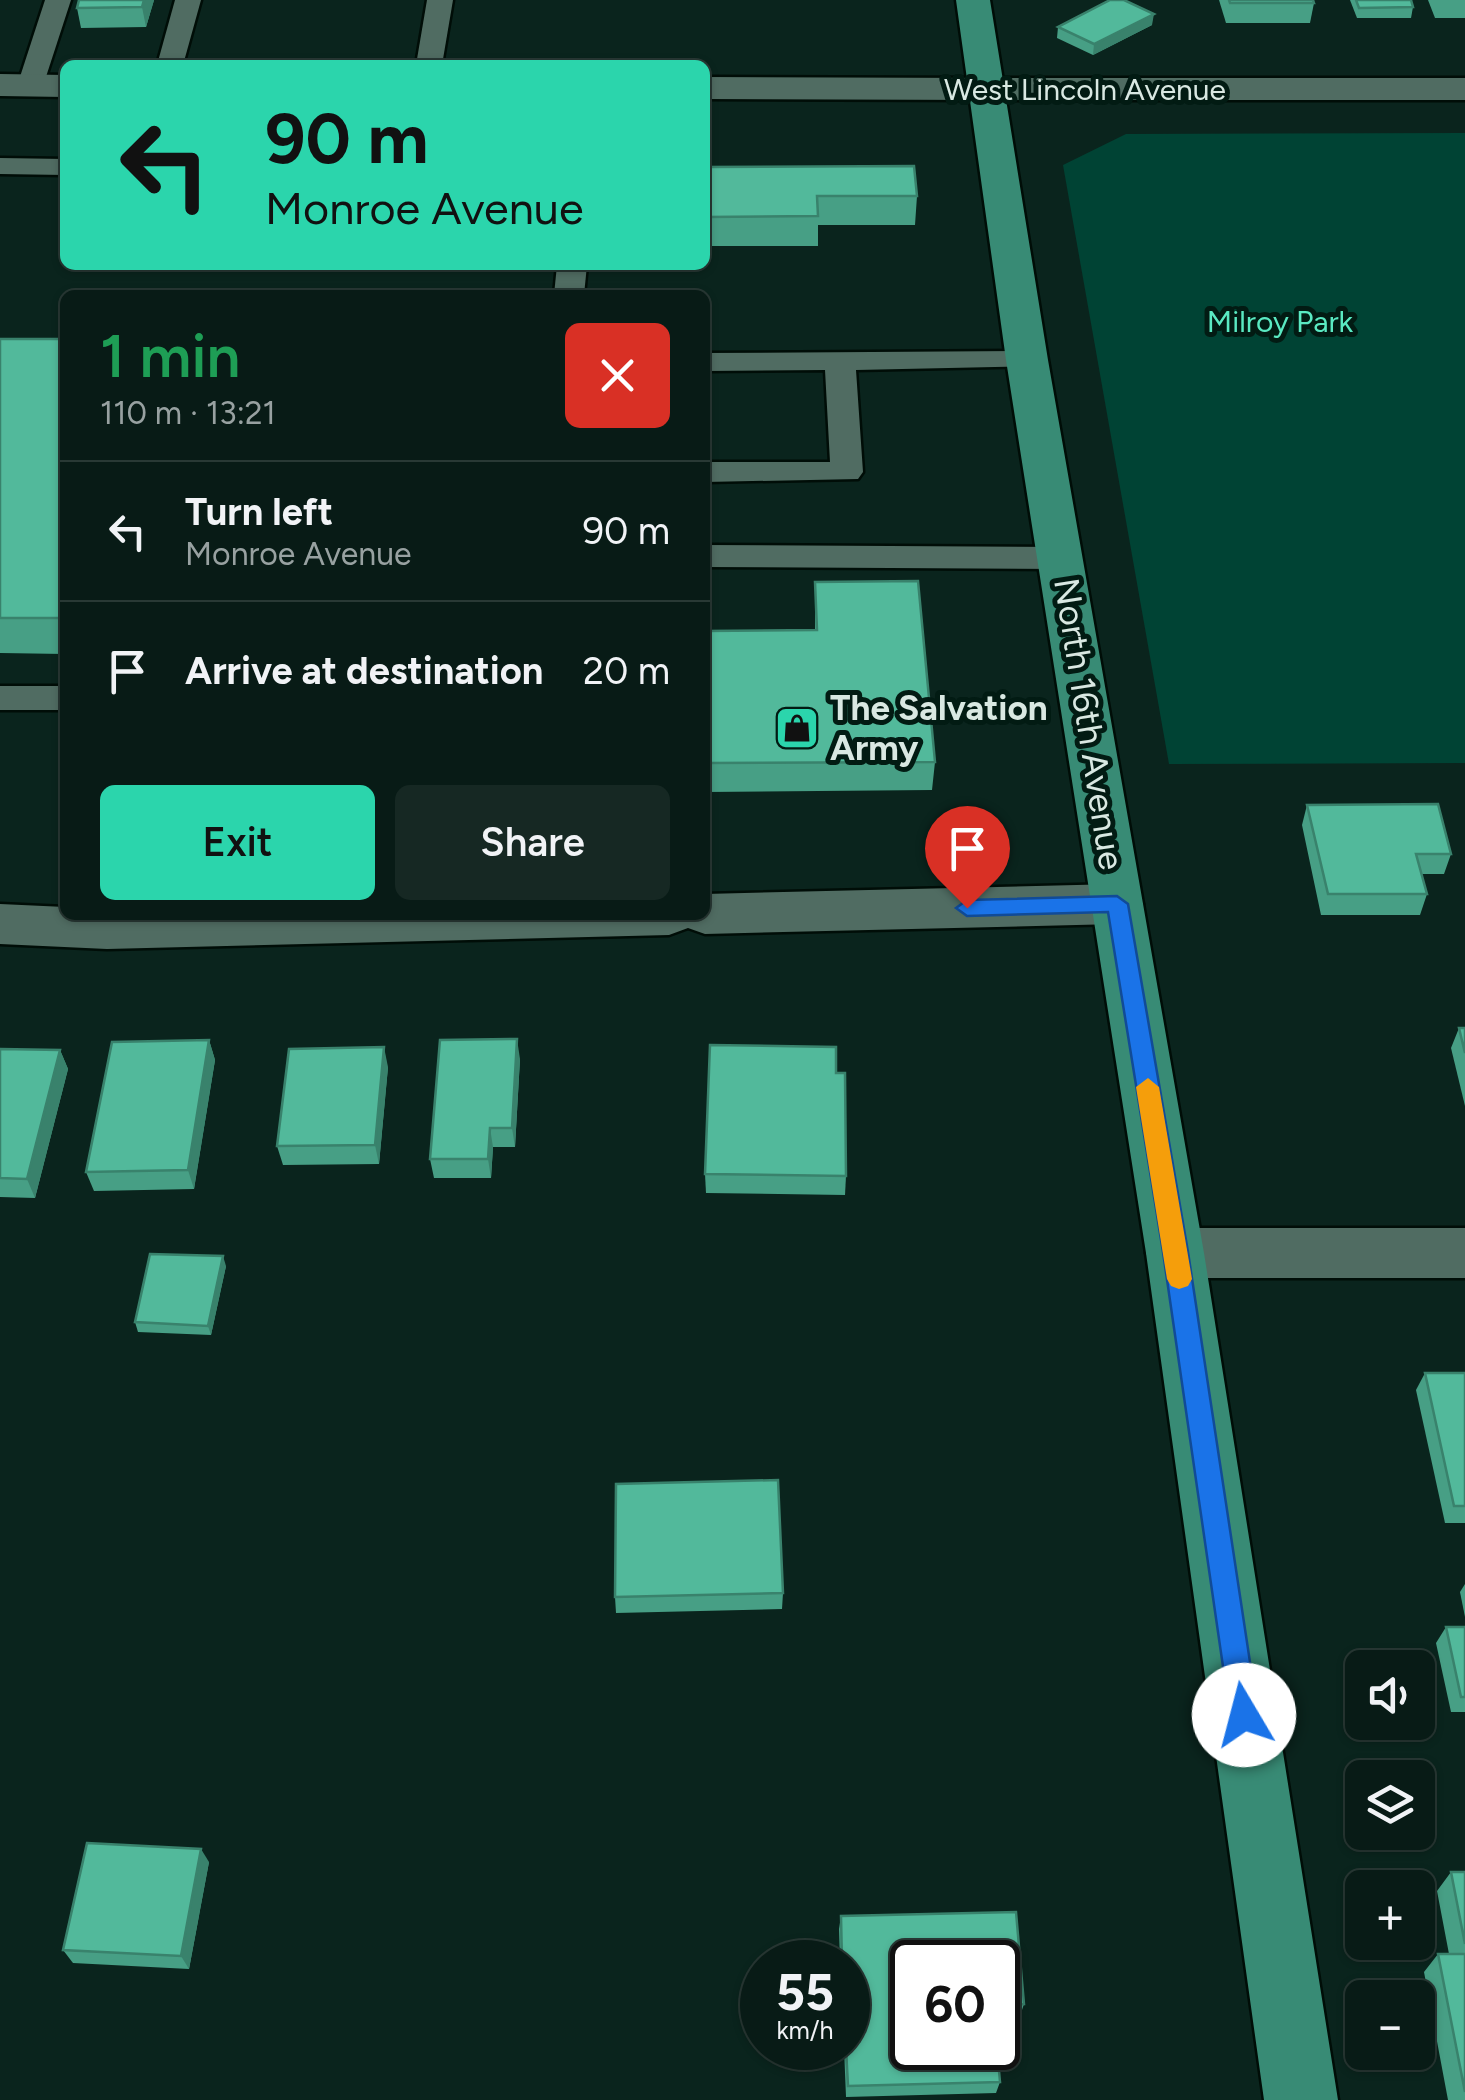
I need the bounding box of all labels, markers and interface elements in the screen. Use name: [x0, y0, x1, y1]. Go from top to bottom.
street label: West Lincoln Avenue: [944, 71, 1226, 108]
text: 90 m: [265, 96, 429, 181]
icon: left: [100, 100, 230, 230]
text: Monroe Avenue: [265, 181, 583, 235]
park label: Milroy Park: [1207, 303, 1354, 340]
text: 1 min: [100, 320, 240, 392]
button: close: [565, 323, 670, 428]
text: 110 m · 13:21: [100, 394, 276, 432]
text: Turn left: [185, 489, 333, 535]
icon: left: [100, 504, 155, 559]
text: 90 m: [582, 508, 670, 554]
text: Monroe Avenue: [185, 535, 411, 573]
street label: North 16th Avenue: [1045, 575, 1133, 873]
icon: arrive: [100, 644, 155, 699]
text: Arrive at destination: [185, 648, 543, 694]
text: 20 m: [583, 648, 670, 694]
place label: The Salvation Army: [830, 687, 1048, 769]
shop icon: The Salvation Army: [774, 705, 820, 751]
button: Exit: [100, 785, 375, 900]
button: Share: [395, 785, 670, 900]
pin: [925, 806, 1010, 909]
icon: arrive: [940, 821, 995, 876]
map controls: [1345, 1650, 1435, 2070]
button: sound: [1345, 1650, 1435, 1740]
position arrow: [1192, 1663, 1296, 1767]
button: layers: [1345, 1760, 1435, 1850]
button: +: [1345, 1870, 1435, 1960]
speed limit sign: 60: [890, 1940, 1020, 2070]
text: 55: [776, 1962, 834, 2023]
button: −: [1345, 1980, 1435, 2070]
text: km/h: [776, 2015, 834, 2045]

